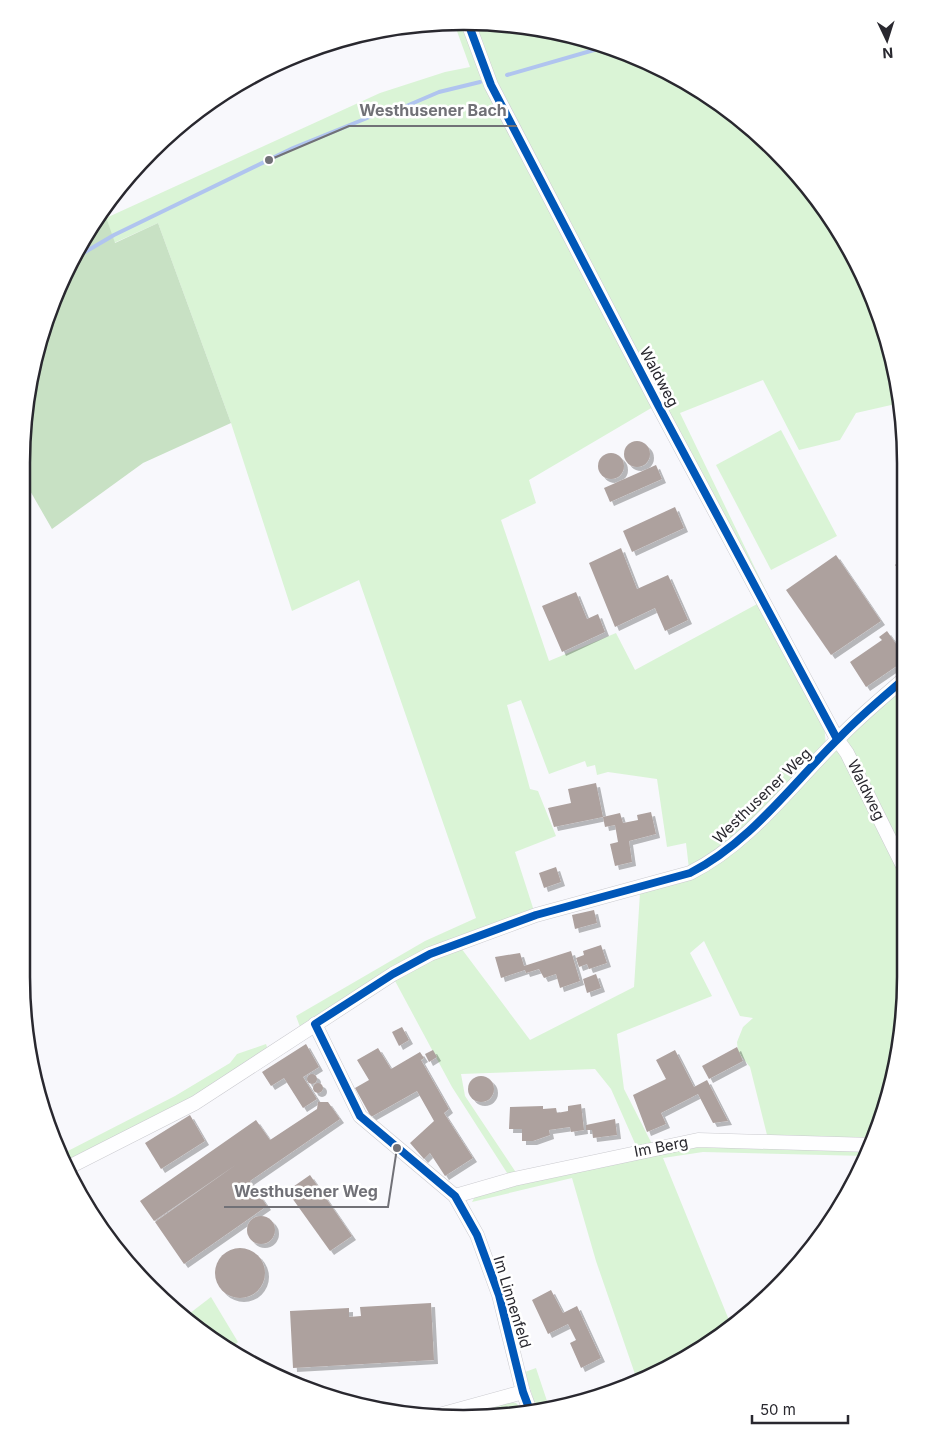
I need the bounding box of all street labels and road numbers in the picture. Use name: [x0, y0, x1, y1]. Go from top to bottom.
street label: Waldweg: [636, 344, 683, 410]
street label: Westhusener Weg: [708, 744, 815, 847]
street label: Waldweg: [844, 756, 889, 823]
street label: Im Berg: [632, 1132, 689, 1161]
street label: Im Linnenfeld: [489, 1253, 536, 1350]

